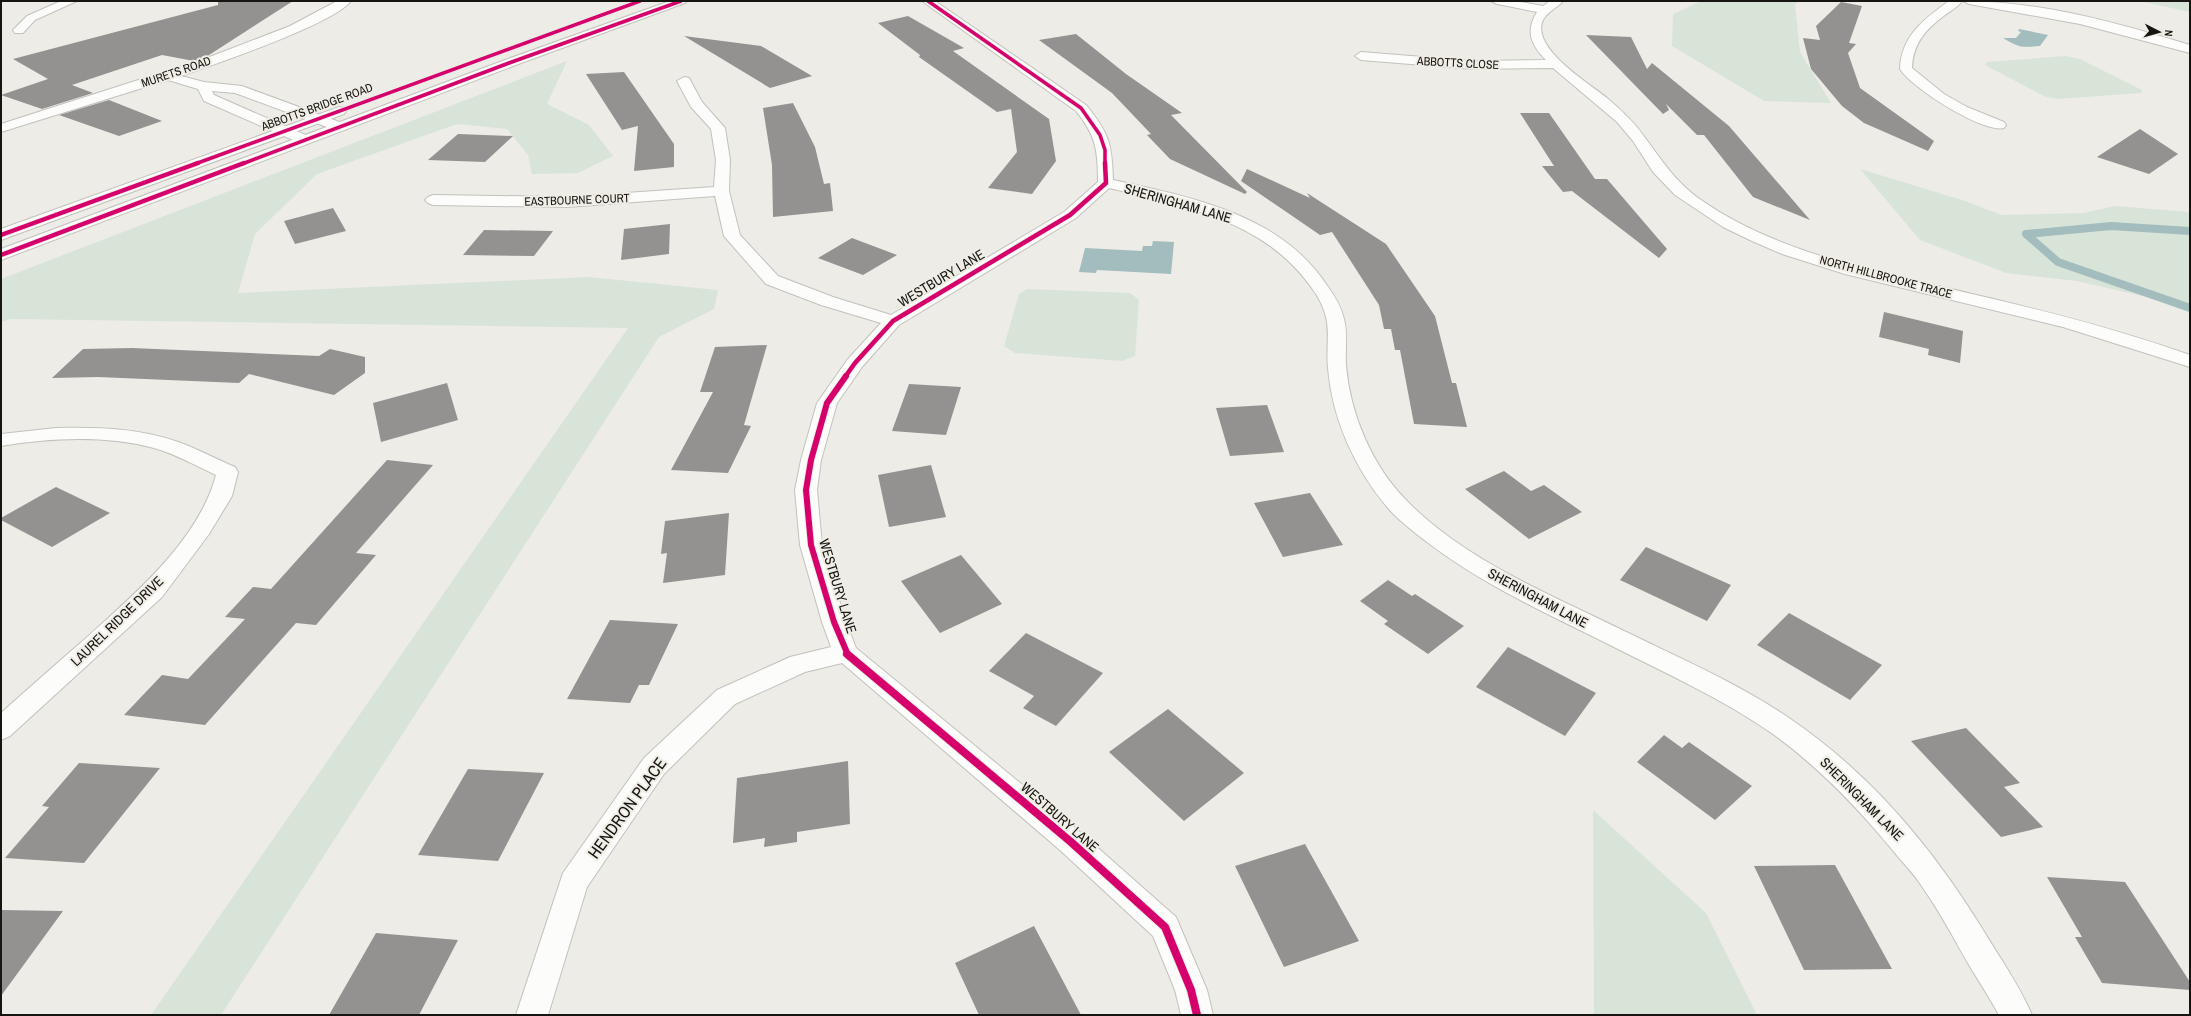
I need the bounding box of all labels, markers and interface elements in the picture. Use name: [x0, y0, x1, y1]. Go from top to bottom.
north arrow: [2139, 12, 2179, 52]
text: N: [2162, 29, 2176, 37]
street label: MURETS ROAD: [139, 53, 213, 91]
street label: ABBOTTS CLOSE: [1416, 53, 1499, 73]
street label: ABBOTTS BRIDGE ROAD: [258, 79, 375, 135]
street label: SHERINGHAM LANE: [1122, 179, 1234, 227]
street label: EASTBOURNE COURT: [524, 190, 630, 210]
street label: WESTBURY LANE: [894, 245, 988, 311]
street label: NORTH HILLBROOKE TRACE: [1818, 252, 1954, 302]
street label: WESTBURY LANE: [815, 537, 861, 635]
street label: SHERINGHAM LANE: [1485, 564, 1591, 632]
street label: LAUREL RIDGE DRIVE: [67, 572, 167, 670]
street label: HENDRON PLACE: [582, 752, 671, 863]
street label: SHERINGHAM LANE: [1816, 753, 1908, 845]
street label: WESTBURY LANE: [1017, 778, 1103, 856]

